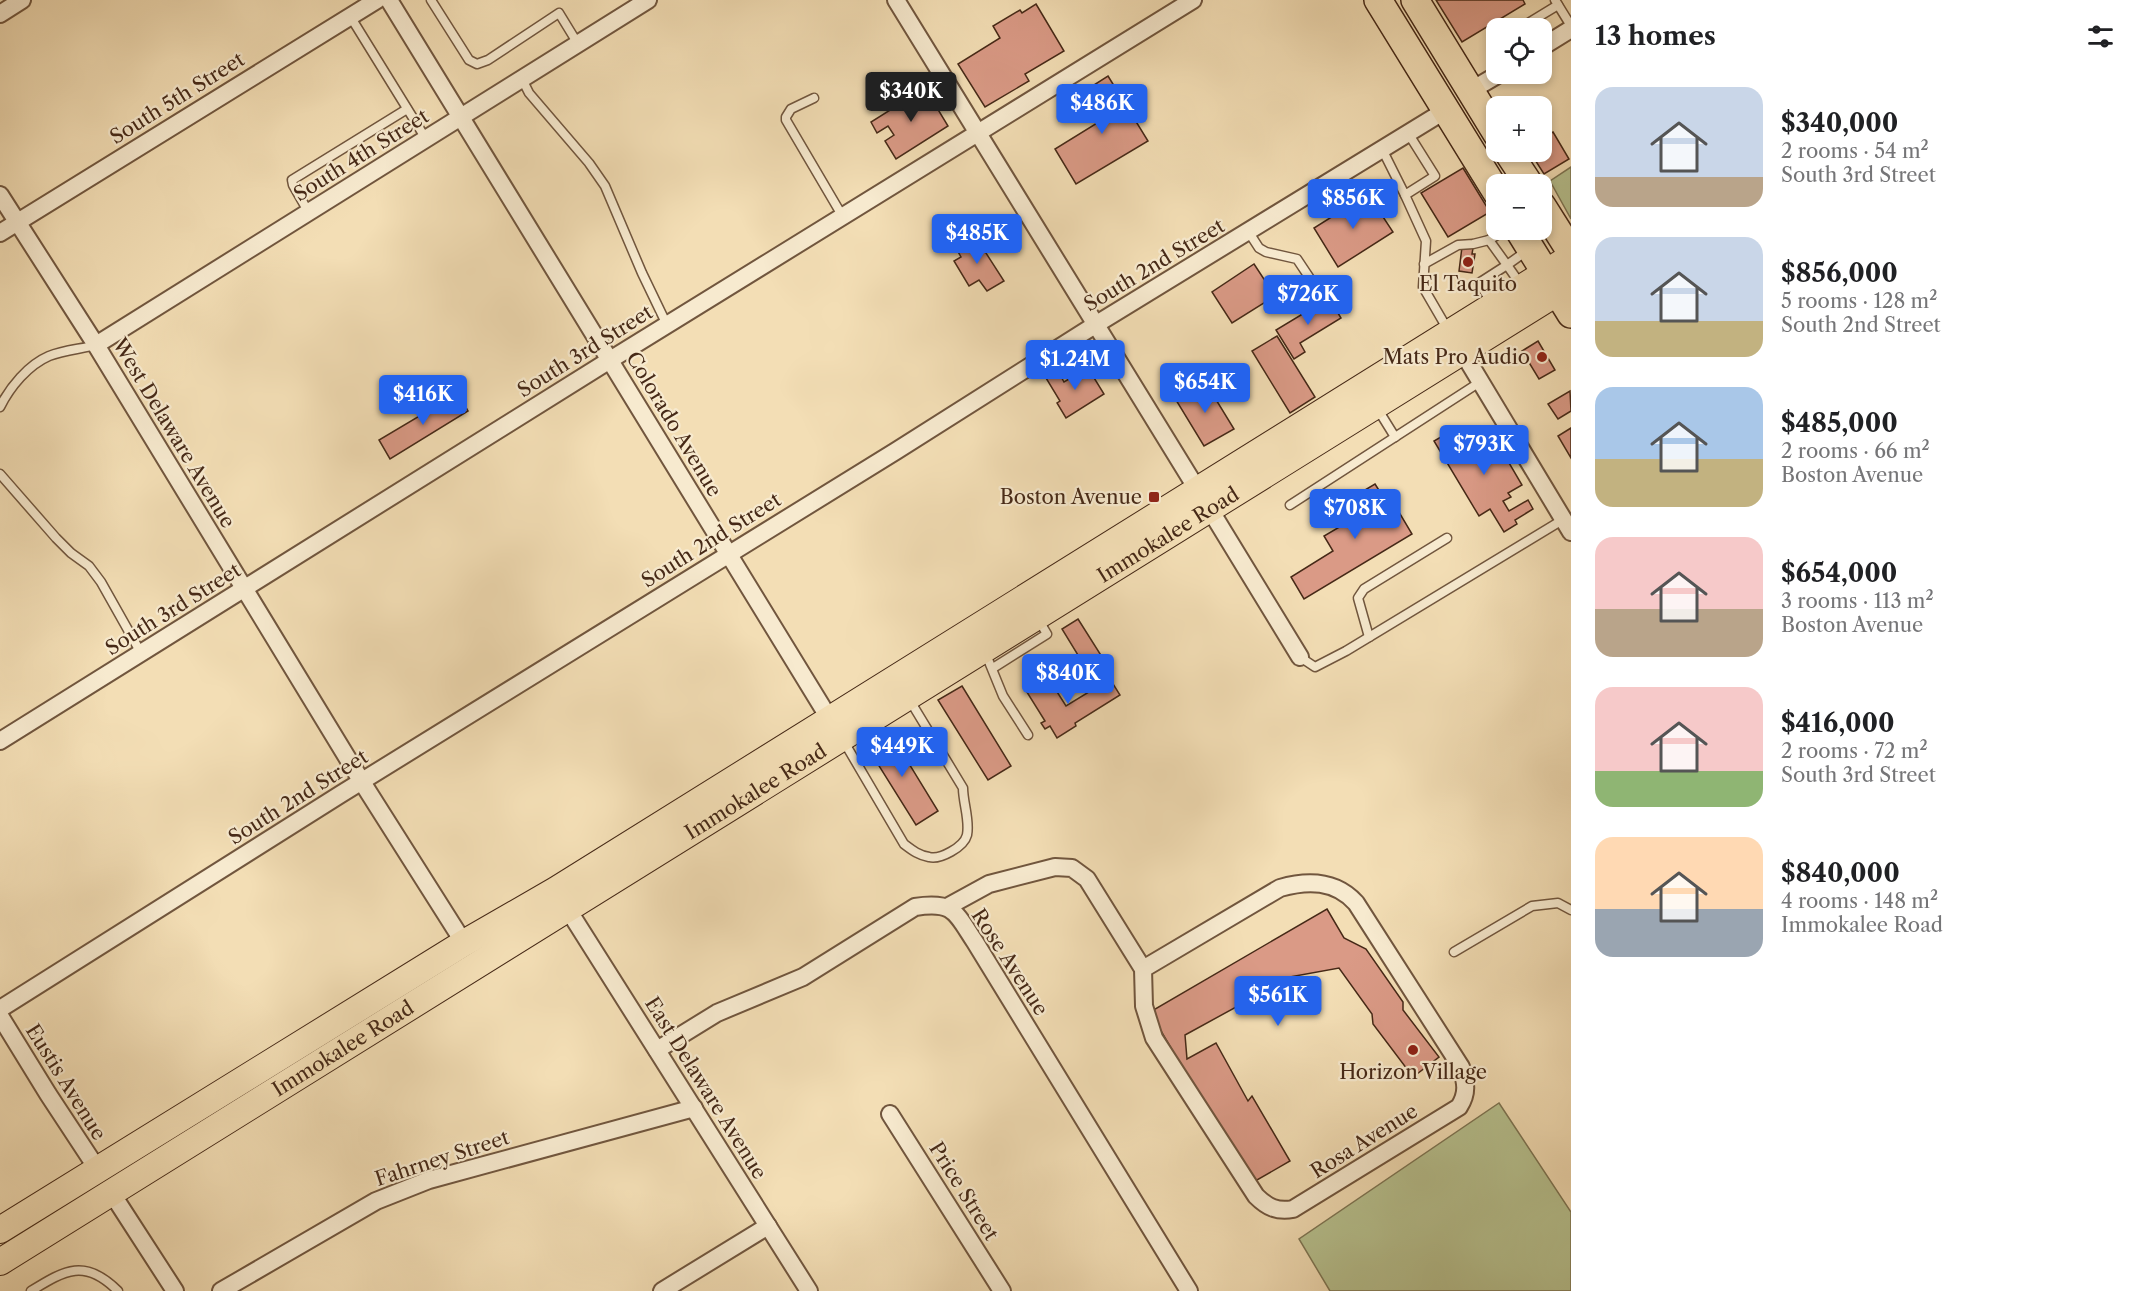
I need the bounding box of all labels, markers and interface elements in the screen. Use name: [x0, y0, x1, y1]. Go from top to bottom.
map controls: [1486, 18, 1552, 240]
button: locate: [1486, 18, 1552, 84]
text: 13 homes: [1595, 20, 1716, 52]
icon: filters: [2084, 20, 2117, 53]
street label: South 5th Street: [105, 47, 249, 149]
pin: $340K: [869, 72, 953, 123]
text: $340K: [879, 79, 943, 103]
pin: $486K: [1060, 84, 1144, 135]
text: $486K: [1070, 91, 1134, 115]
button: +: [1486, 96, 1552, 162]
street label: South 4th Street: [289, 104, 433, 206]
text: $340,000: [1781, 107, 1898, 139]
icon: home: [1643, 111, 1715, 183]
text: 2 rooms · 54 m²: [1781, 139, 1929, 163]
text: South 3rd Street: [1781, 163, 1936, 187]
button: −: [1486, 174, 1552, 240]
pin: $856K: [1311, 179, 1395, 230]
text: $856K: [1322, 186, 1384, 210]
pin: $485K: [935, 214, 1019, 265]
street label: South 2nd Street: [1079, 214, 1229, 316]
text: $485K: [946, 221, 1008, 245]
marker: El Taquito: [1461, 255, 1475, 269]
text: $856,000: [1781, 257, 1898, 289]
icon: home: [1643, 261, 1715, 333]
place label: El Taquito: [1419, 272, 1517, 296]
pin: $726K: [1266, 275, 1350, 326]
text: $726K: [1277, 282, 1339, 306]
text: 5 rooms · 128 m²: [1781, 289, 1937, 313]
street label: South 3rd Street: [513, 300, 657, 402]
text: South 2nd Street: [1781, 313, 1941, 337]
street label: West Delaware Avenue: [107, 333, 240, 532]
pin: $1.24M: [1026, 340, 1124, 391]
place label: Mats Pro Audio: [1383, 345, 1530, 369]
street label: Colorado Avenue: [621, 347, 727, 501]
text: $1.24M: [1040, 347, 1110, 371]
marker: Mats Pro Audio: [1535, 350, 1549, 364]
pin: $654K: [1163, 363, 1247, 414]
text: $654K: [1174, 370, 1236, 394]
pin: $416K: [381, 375, 465, 426]
text: $416K: [393, 382, 453, 406]
text: $485,000: [1781, 407, 1898, 439]
icon: home: [1643, 411, 1715, 483]
pin: $793K: [1442, 425, 1526, 476]
text: $793K: [1454, 432, 1514, 456]
text: 2 rooms · 66 m²: [1781, 439, 1930, 463]
text: Boston Avenue: [1781, 463, 1923, 487]
street label: Immokalee Road: [1093, 482, 1243, 588]
place label: Boston Avenue: [1000, 485, 1142, 509]
street label: South 2nd Street: [637, 488, 785, 592]
pin: $708K: [1313, 489, 1397, 540]
marker: Boston Avenue: [1147, 490, 1161, 504]
text: $708K: [1324, 496, 1386, 520]
text: $654,000: [1781, 557, 1897, 589]
street label: South 3rd Street: [101, 558, 245, 660]
icon: home: [1643, 561, 1715, 633]
text: 3 rooms · 113 m²: [1781, 589, 1934, 613]
text: Boston Avenue: [1781, 613, 1923, 637]
pin: $840K: [1026, 654, 1110, 705]
text: $840K: [1036, 661, 1100, 685]
text: $416,000: [1781, 707, 1895, 739]
icon: home: [1643, 711, 1715, 783]
pin: $449K: [860, 727, 944, 778]
text: $449K: [871, 734, 933, 758]
street label: Immokalee Road: [680, 739, 831, 845]
text: 2 rooms · 72 m²: [1781, 739, 1928, 763]
street label: South 2nd Street: [224, 745, 372, 849]
text: South 3rd Street: [1781, 763, 1936, 787]
text: $840,000: [1781, 857, 1900, 889]
icon: home: [1643, 861, 1715, 933]
text: 4 rooms · 148 m²: [1781, 889, 1938, 913]
street label: Rose Avenue: [967, 904, 1053, 1020]
text: Immokalee Road: [1781, 913, 1943, 937]
pin: $561K: [1236, 976, 1320, 1027]
text: $561K: [1248, 983, 1308, 1007]
street label: East Delaware Avenue: [640, 993, 772, 1183]
street label: Immokalee Road: [268, 996, 418, 1101]
street label: Eustis Avenue: [21, 1020, 111, 1144]
marker: Horizon Village: [1406, 1043, 1420, 1057]
place label: Horizon Village: [1339, 1060, 1487, 1084]
street label: Rosa Avenue: [1306, 1099, 1422, 1183]
street label: Fahrney Street: [372, 1125, 512, 1191]
street label: Price Street: [924, 1137, 1004, 1245]

